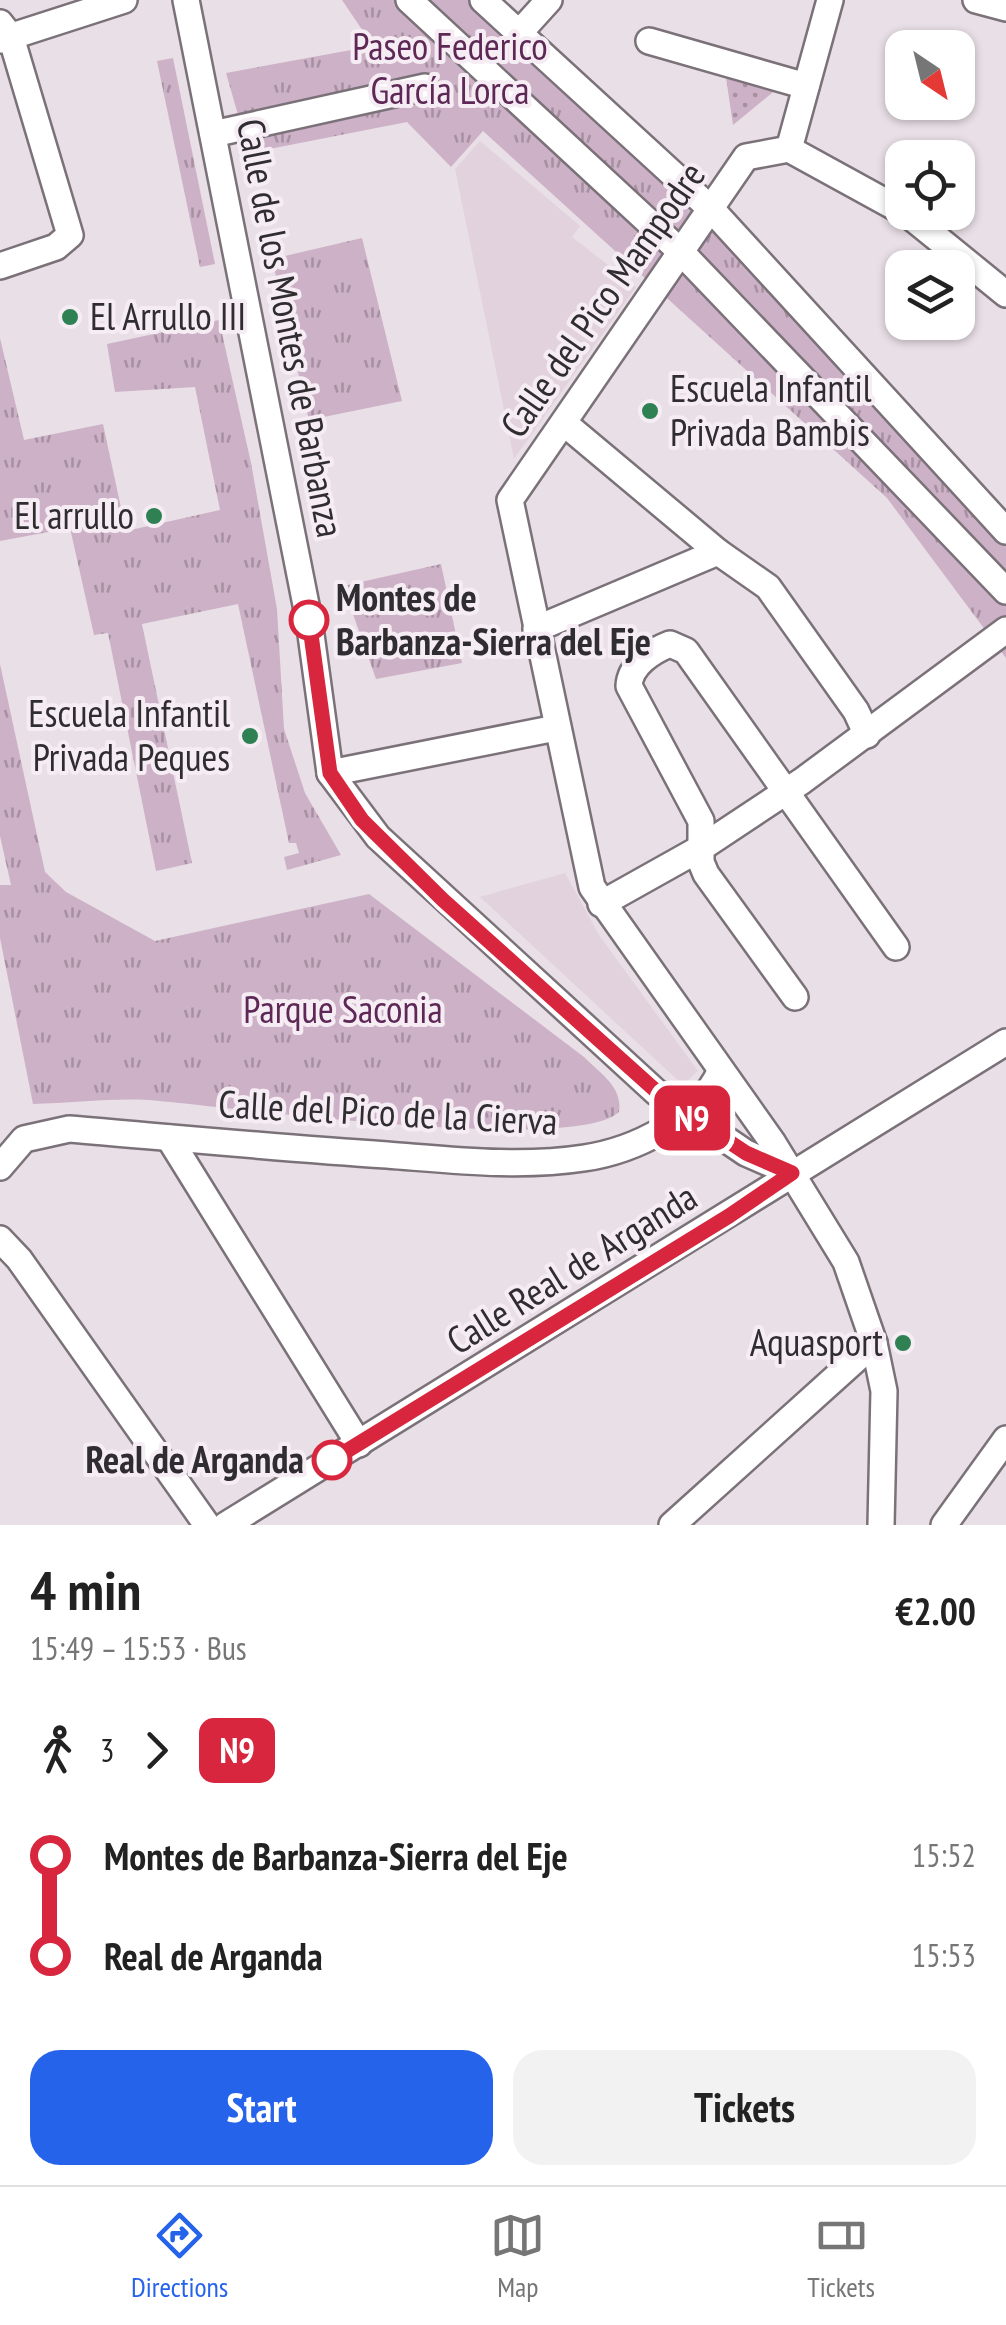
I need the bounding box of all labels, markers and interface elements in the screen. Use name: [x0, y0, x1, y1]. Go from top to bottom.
park label: Paseo Federico García Lorca: [352, 21, 548, 114]
north arrow: [885, 30, 975, 120]
map controls: [885, 30, 975, 340]
street label: Calle de los Montes de Barbanza: [227, 114, 356, 541]
button: locate: [885, 140, 975, 230]
street label: Calle del Pico Mampodre: [488, 152, 715, 446]
button: layers: [885, 250, 975, 340]
place label: El Arrullo III: [90, 291, 246, 340]
marker: El Arrullo III: [59, 306, 81, 328]
place label: Escuela Infantil Privada Bambis: [670, 363, 872, 456]
marker: Escuela Infantil Privada Bambis: [639, 400, 661, 422]
place label: El arrullo: [14, 490, 134, 539]
marker: El arrullo: [143, 505, 165, 527]
place label: Montes de Barbanza-Sierra del Eje: [336, 572, 651, 665]
marker: Montes de Barbanza-Sierra del Eje: [290, 601, 328, 639]
place label: Escuela Infantil Privada Peques: [28, 688, 230, 781]
marker: Escuela Infantil Privada Peques: [239, 725, 261, 747]
park label: Parque Saconia: [243, 984, 443, 1033]
street label: Calle del Pico de la Cierva: [217, 1078, 559, 1145]
line badge: N9: [647, 1086, 737, 1150]
text: N9: [674, 1095, 710, 1141]
street label: Calle Real de Arganda: [437, 1171, 705, 1364]
place label: Aquasport: [750, 1317, 884, 1366]
marker: Aquasport: [892, 1332, 914, 1354]
place label: Real de Arganda: [85, 1434, 304, 1483]
marker: Real de Arganda: [313, 1441, 351, 1479]
text: 4 min: [30, 1554, 141, 1625]
text: €2.00: [895, 1586, 976, 1635]
text: 15:49 – 15:53 · Bus: [30, 1627, 247, 1669]
icon: walk: [30, 1723, 85, 1778]
icon: forward: [129, 1723, 184, 1778]
text: N9: [219, 1727, 255, 1773]
text: 3: [100, 1729, 114, 1771]
text: Montes de Barbanza-Sierra del Eje: [104, 1831, 568, 1880]
text: 15:52: [912, 1834, 976, 1876]
text: Real de Arganda: [104, 1931, 323, 1980]
text: 15:53: [912, 1934, 976, 1976]
button: Start: [30, 2050, 493, 2165]
button: Tickets: [513, 2050, 976, 2165]
tab: Directions: [131, 2208, 228, 2305]
tab: Map: [490, 2208, 545, 2305]
tab: Tickets: [807, 2208, 875, 2305]

